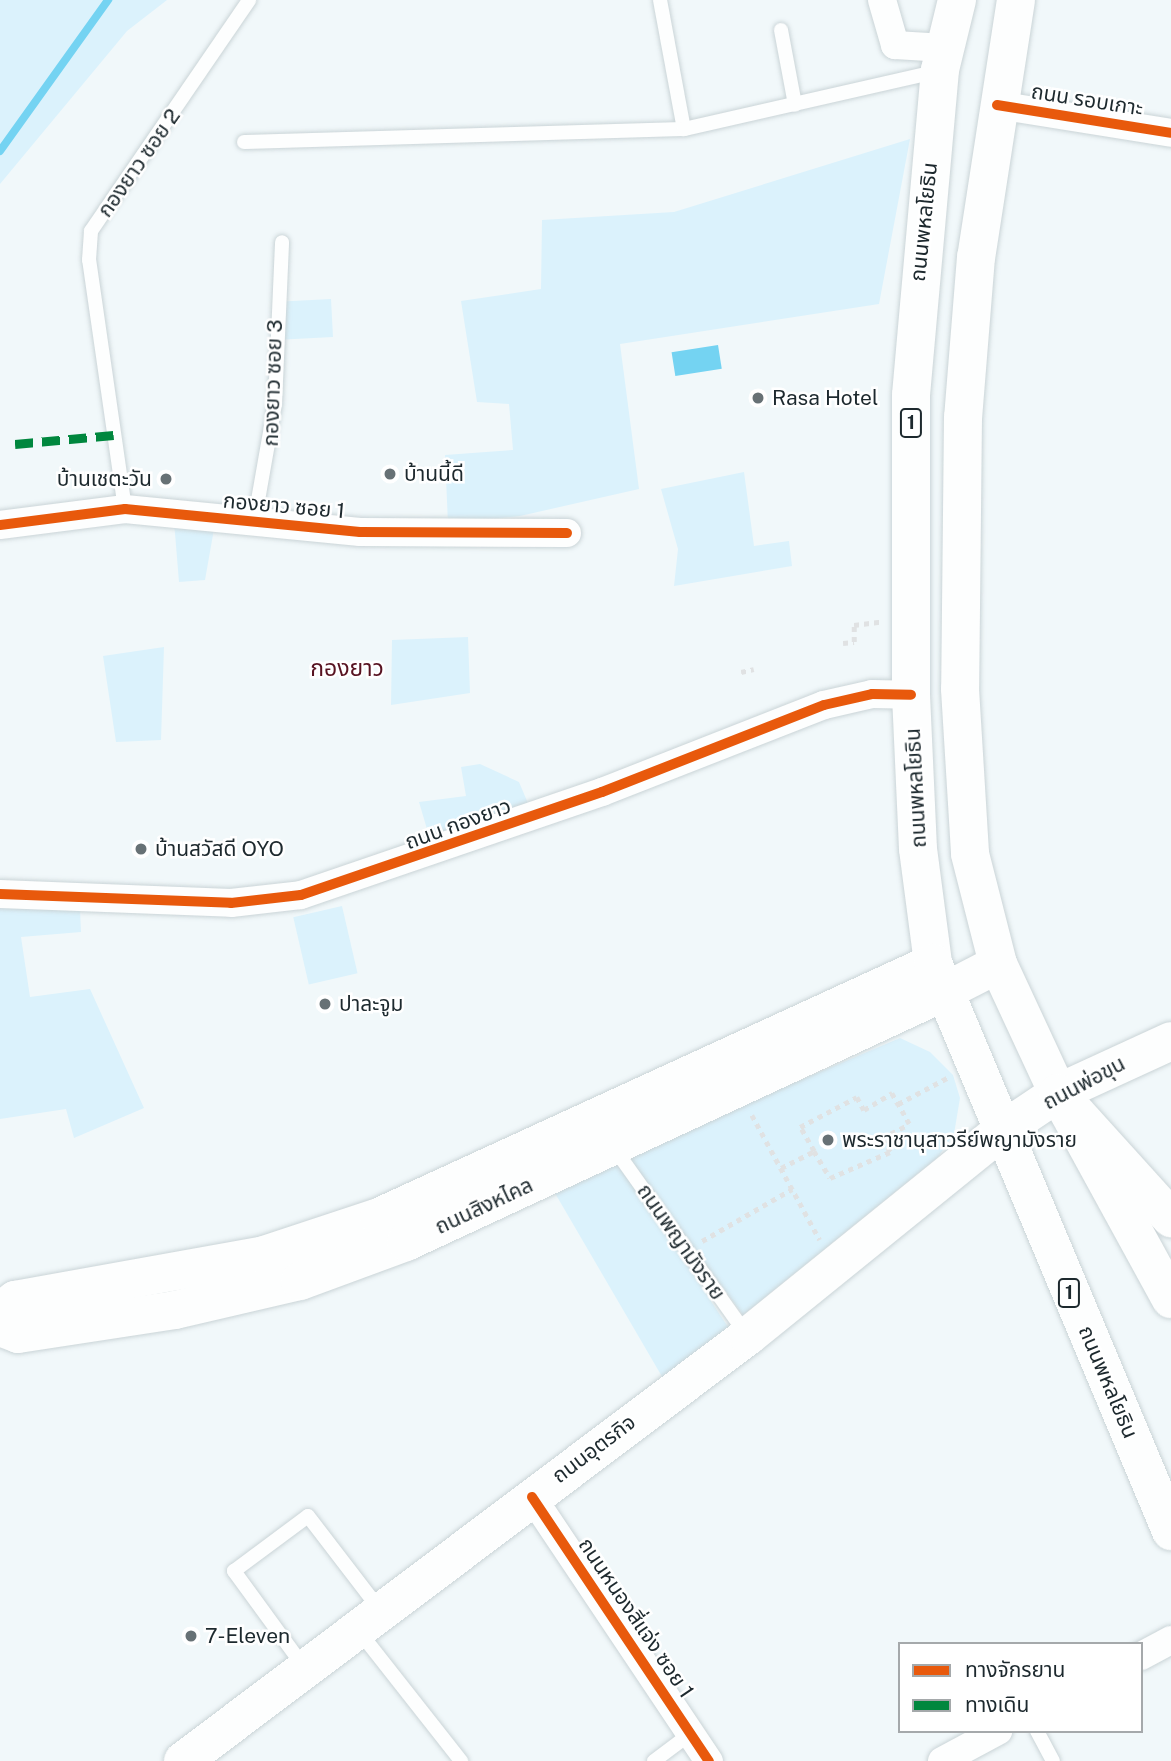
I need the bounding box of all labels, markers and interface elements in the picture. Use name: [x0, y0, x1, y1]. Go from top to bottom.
street label: ถนน รอบเกาะ: [1029, 79, 1145, 121]
street label: กองยาว ซอย 2: [92, 104, 186, 222]
street label: ถนนพหลโยธิน: [905, 161, 943, 283]
street label: กองยาว ซอย 3: [258, 319, 288, 447]
place label: Rasa Hotel: [772, 385, 878, 411]
marker: Rasa Hotel: [750, 390, 766, 406]
road number: 1: [899, 408, 923, 438]
place label: บ้านนี้ดี: [404, 461, 464, 487]
place label: บ้านเชตะวัน: [57, 466, 152, 492]
marker: บ้านนี้ดี: [382, 466, 398, 482]
marker: บ้านเชตะวัน: [158, 471, 174, 487]
street label: กองยาว ซอย 1: [222, 488, 346, 524]
district label: กองยาว: [310, 654, 384, 682]
street label: ถนนพหลโยธิน: [900, 727, 932, 849]
street label: ถนน กองยาว: [402, 793, 514, 855]
place label: บ้านสวัสดี OYO: [155, 836, 284, 862]
marker: บ้านสวัสดี OYO: [133, 841, 149, 857]
place label: ปาละจูม: [339, 991, 403, 1017]
marker: ปาละจูม: [317, 996, 333, 1012]
street label: ถนนพ่อขุน: [1039, 1051, 1129, 1115]
place label: พระราชานุสาวรีย์พญามังราย: [842, 1127, 1077, 1153]
marker: พระราชานุสาวรีย์พญามังราย: [820, 1132, 836, 1148]
street label: ถนนสิงหไคล: [431, 1172, 537, 1240]
street label: ถนนพญามังราย: [632, 1179, 730, 1305]
road number: 1: [1057, 1278, 1081, 1308]
street label: ถนนพหลโยธิน: [1073, 1322, 1143, 1442]
street label: ถนนอุตรกิจ: [547, 1410, 641, 1488]
street label: ถนนหนองสี่แจ่ง ซอย 1: [573, 1533, 699, 1703]
place label: 7-Eleven: [205, 1623, 290, 1649]
marker: 7-Eleven: [183, 1628, 199, 1644]
legend: [898, 1642, 1143, 1733]
text: ทางจักรยาน: [965, 1657, 1066, 1682]
text: ทางเดิน: [965, 1692, 1029, 1717]

